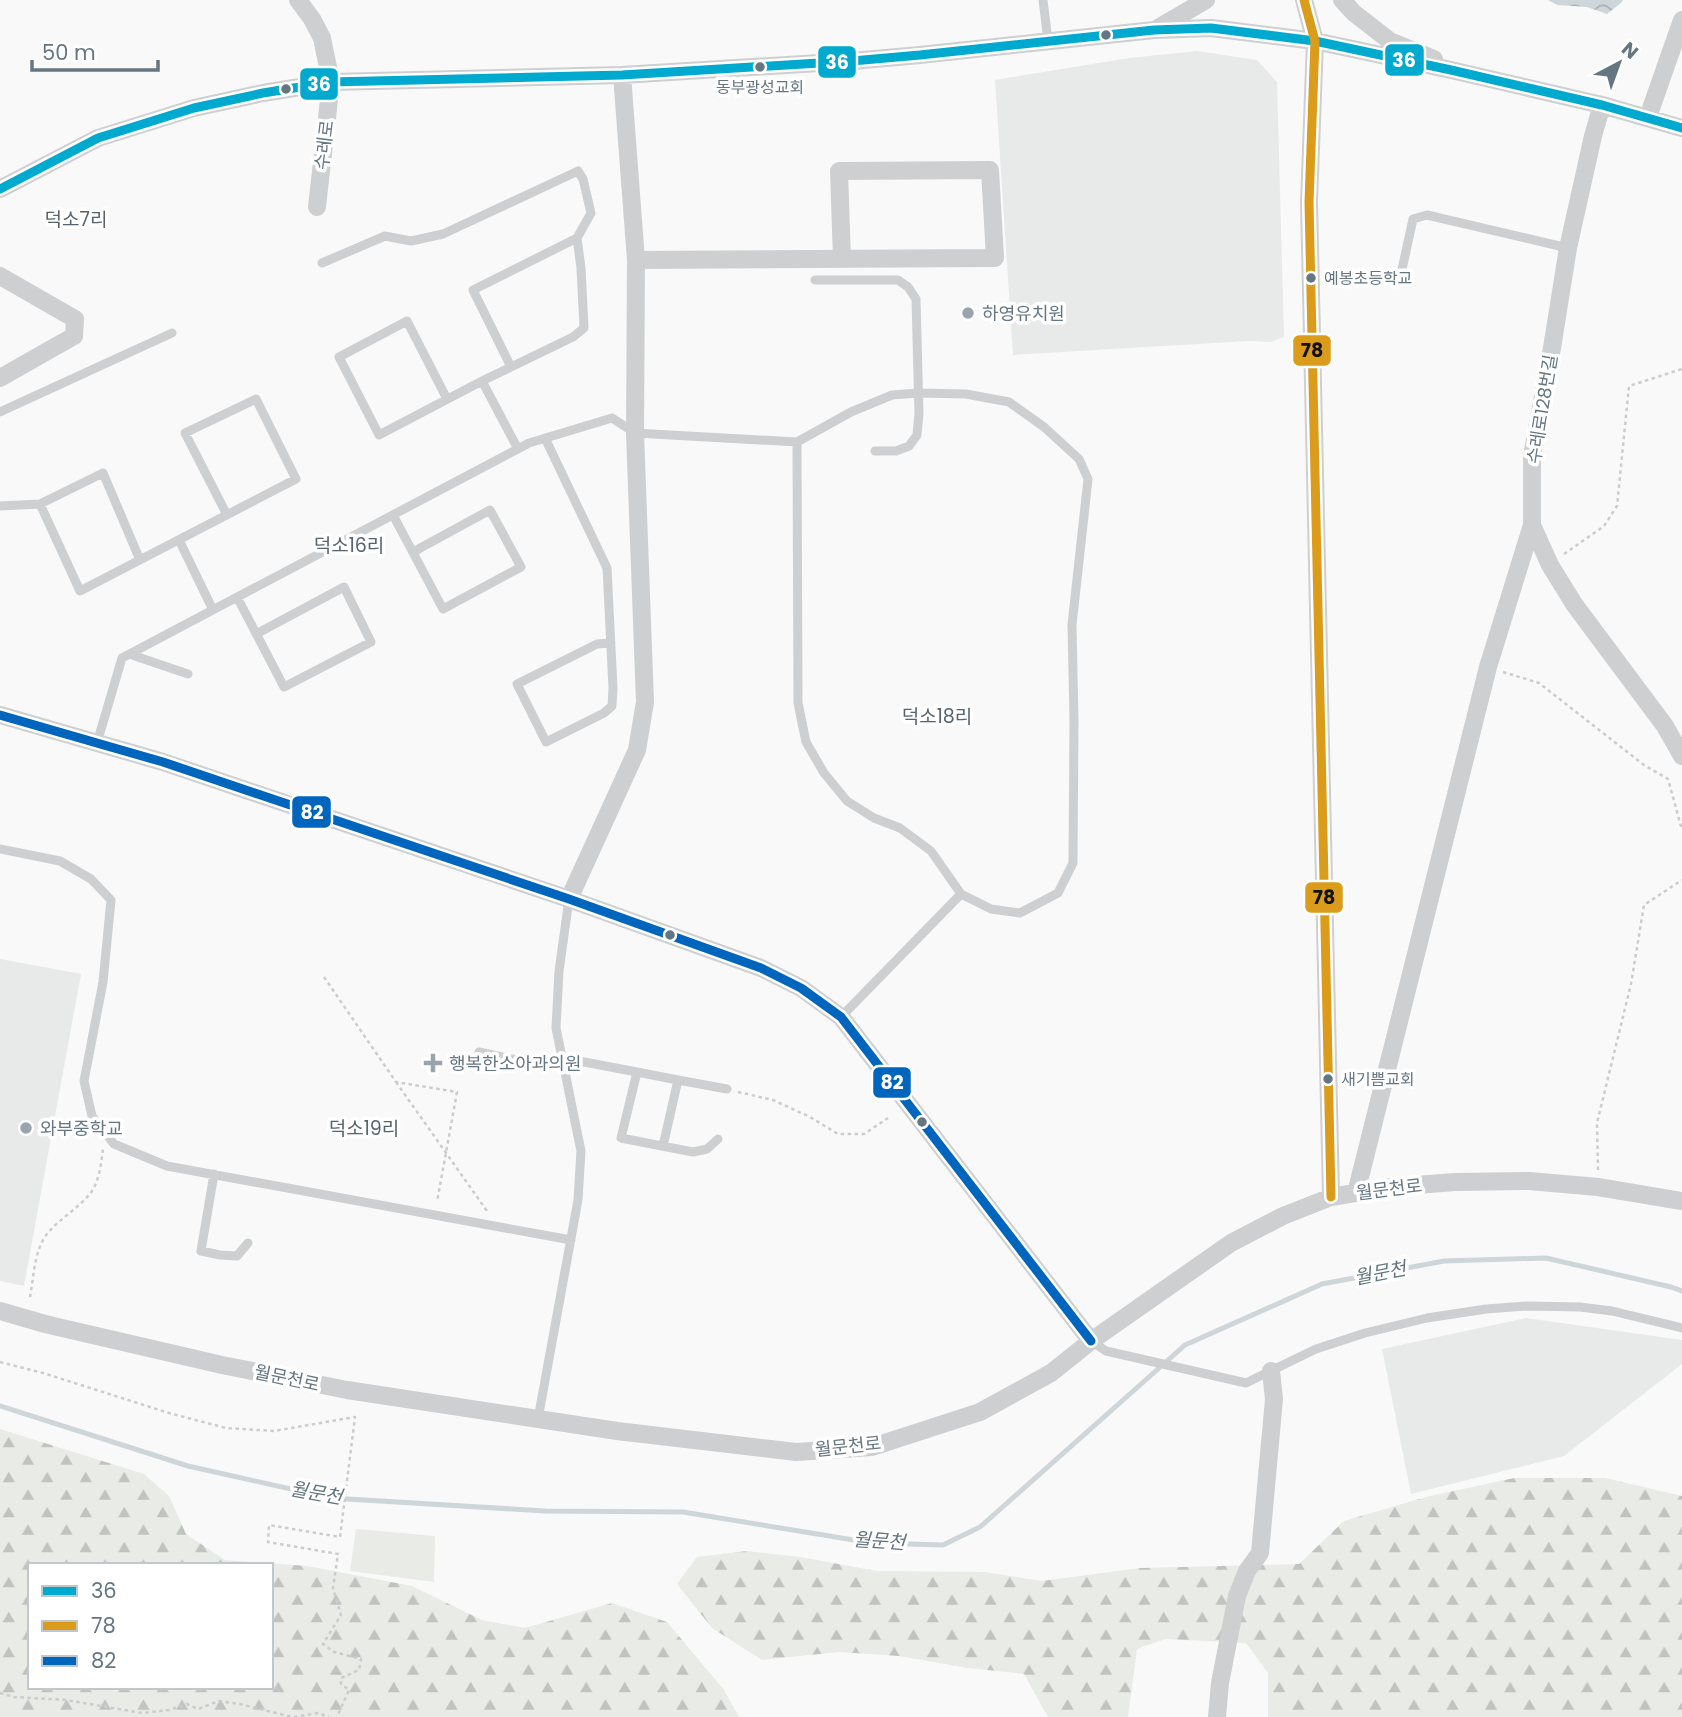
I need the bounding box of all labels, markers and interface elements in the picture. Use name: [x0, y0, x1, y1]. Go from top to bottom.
scale bar: [32, 28, 158, 72]
unlabelled marker: [1099, 28, 1113, 42]
north arrow: [1584, 28, 1654, 98]
text: N: [1616, 36, 1644, 65]
text: 50 m: [42, 38, 96, 67]
line badge: 36: [1384, 43, 1425, 77]
line badge: 36: [817, 45, 857, 79]
text: 36: [1392, 47, 1416, 74]
text: 36: [825, 49, 849, 76]
marker: 동부광성교회: [753, 60, 767, 74]
line badge: 36: [299, 67, 339, 101]
text: 36: [307, 71, 331, 98]
place label: 동부광성교회: [716, 76, 804, 99]
unlabelled marker: [279, 82, 293, 96]
street label: 수레로: [309, 119, 339, 171]
district label: 덕소7리: [45, 206, 107, 233]
place label: 예봉초등학교: [1324, 267, 1412, 290]
marker: 예봉초등학교: [1304, 271, 1318, 285]
place label: 하영유치원: [982, 301, 1065, 326]
marker: 하영유치원: [960, 305, 976, 321]
line badge: 78: [1292, 334, 1332, 367]
text: 78: [1301, 337, 1323, 364]
street label: 수레로128번길: [1521, 353, 1563, 465]
district label: 덕소16리: [314, 532, 384, 559]
district label: 덕소18리: [902, 703, 972, 730]
line badge: 82: [291, 795, 332, 829]
text: 82: [300, 799, 324, 826]
line badge: 78: [1304, 881, 1344, 914]
text: 78: [1313, 884, 1335, 911]
unlabelled marker: [663, 928, 677, 942]
place label: 행복한소아과의원: [449, 1051, 581, 1076]
marker: 행복한소아과의원: [423, 1053, 443, 1073]
line badge: 82: [872, 1066, 912, 1099]
place label: 새기쁨교회: [1341, 1068, 1415, 1091]
text: 82: [880, 1069, 904, 1096]
marker: 새기쁨교회: [1321, 1072, 1335, 1086]
district label: 덕소19리: [329, 1115, 399, 1142]
unlabelled marker: [915, 1115, 929, 1129]
place label: 와부중학교: [40, 1116, 123, 1141]
marker: 와부중학교: [18, 1120, 34, 1136]
street label: 월문천로: [1355, 1173, 1423, 1205]
water label: 월문천: [1352, 1254, 1410, 1291]
street label: 월문천로: [252, 1359, 322, 1397]
street label: 월문천로: [814, 1430, 882, 1462]
water label: 월문천: [288, 1475, 346, 1511]
water label: 월문천: [852, 1526, 908, 1556]
legend: [28, 1563, 273, 1689]
text: 36: [91, 1576, 117, 1605]
text: 78: [91, 1611, 116, 1640]
text: 82: [91, 1646, 116, 1675]

